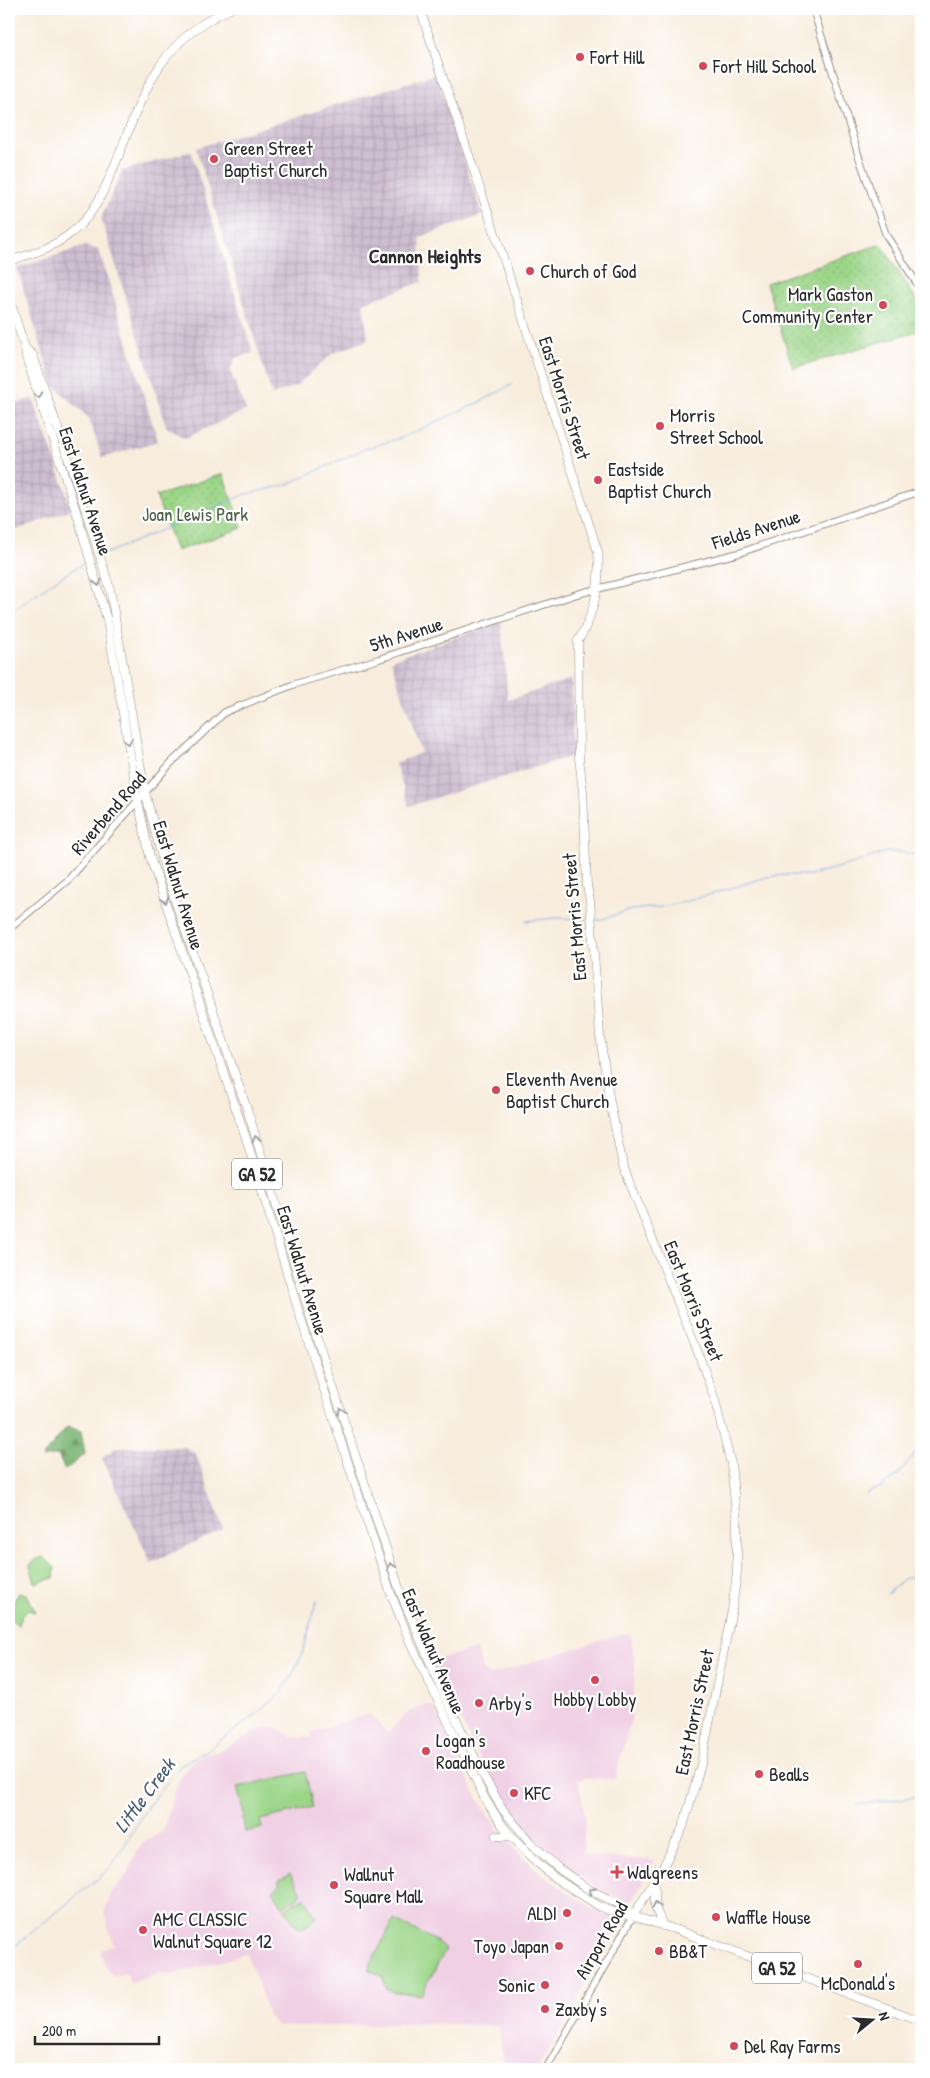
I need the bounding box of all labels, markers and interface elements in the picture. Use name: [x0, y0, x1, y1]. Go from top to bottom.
place label: Fort Hill: [589, 44, 645, 70]
marker: Fort Hill: [574, 51, 586, 63]
place label: Fort Hill School: [712, 53, 817, 79]
marker: Fort Hill School: [697, 60, 709, 72]
place label: Green Street Baptist Church: [224, 135, 327, 183]
marker: Green Street Baptist Church: [208, 153, 220, 165]
district label: Cannon Heights: [369, 242, 481, 270]
place label: Church of God: [540, 258, 637, 284]
marker: Church of God: [524, 265, 536, 277]
place label: Mark Gaston Community Center: [742, 281, 874, 329]
marker: Mark Gaston Community Center: [877, 299, 889, 311]
street label: East Morris Street: [533, 333, 597, 463]
one-way arrow: [32, 390, 42, 398]
place label: Morris Street School: [670, 402, 764, 450]
marker: Morris Street School: [654, 420, 666, 432]
street label: East Walnut Avenue: [53, 423, 119, 559]
place label: Eastside Baptist Church: [608, 456, 711, 504]
marker: Eastside Baptist Church: [592, 474, 604, 486]
park label: Joan Lewis Park: [142, 501, 248, 527]
street label: Fields Avenue: [708, 502, 804, 556]
one-way arrow: [92, 578, 103, 587]
street label: 5th Avenue: [366, 610, 446, 658]
one-way arrow: [122, 738, 132, 747]
street label: Riverbend Road: [65, 765, 152, 860]
street label: East Walnut Avenue: [147, 817, 211, 953]
street label: East Morris Street: [555, 852, 593, 982]
one-way arrow: [159, 896, 169, 904]
place label: Eleventh Avenue Baptist Church: [506, 1066, 618, 1114]
marker: Eleventh Avenue Baptist Church: [490, 1084, 502, 1096]
one-way arrow: [252, 1135, 262, 1144]
road number: GA 52: [232, 1158, 282, 1190]
street label: East Walnut Avenue: [271, 1202, 335, 1338]
street label: East Morris Street: [658, 1237, 730, 1366]
one-way arrow: [337, 1407, 347, 1416]
one-way arrow: [387, 1562, 397, 1570]
street label: East Walnut Avenue: [396, 1584, 472, 1718]
street label: East Morris Street: [668, 1646, 720, 1777]
marker: Hobby Lobby: [589, 1674, 601, 1686]
place label: Hobby Lobby: [553, 1686, 637, 1712]
place label: Arby's: [489, 1690, 532, 1716]
marker: Arby's: [473, 1697, 485, 1709]
place label: Logan's Roadhouse: [436, 1727, 506, 1775]
marker: Logan's Roadhouse: [420, 1745, 432, 1757]
water label: Little Creek: [107, 1751, 182, 1838]
place label: Bealls: [769, 1761, 809, 1787]
marker: Bealls: [753, 1768, 765, 1780]
place label: KFC: [524, 1780, 551, 1806]
marker: KFC: [508, 1787, 520, 1799]
place label: Walgreens: [627, 1859, 698, 1885]
place label: Wallnut Square Mall: [344, 1861, 424, 1909]
marker: Walgreens: [611, 1866, 623, 1878]
marker: Wallnut Square Mall: [328, 1879, 340, 1891]
one-way arrow: [588, 1887, 597, 1897]
street label: Airport Road: [568, 1896, 634, 1984]
place label: ALDI: [527, 1900, 557, 1926]
one-way arrow: [652, 1900, 662, 1909]
place label: Waffle House: [726, 1904, 812, 1930]
place label: AMC CLASSIC Walnut Square 12: [153, 1906, 272, 1954]
marker: ALDI: [561, 1907, 573, 1919]
marker: Waffle House: [710, 1911, 722, 1923]
marker: AMC CLASSIC Walnut Square 12: [137, 1924, 149, 1936]
place label: Toyo Japan: [474, 1933, 549, 1959]
place label: BB&T: [669, 1938, 708, 1964]
marker: Toyo Japan: [553, 1940, 565, 1952]
marker: BB&T: [653, 1945, 665, 1957]
road number: GA 52: [752, 1952, 802, 1984]
marker: McDonald's: [852, 1958, 864, 1970]
place label: McDonald's: [821, 1970, 895, 1996]
place label: Sonic: [498, 1972, 536, 1998]
marker: Sonic: [539, 1979, 551, 1991]
place label: Zaxby's: [555, 1996, 607, 2022]
north arrow: [848, 1996, 898, 2046]
marker: Zaxby's: [539, 2003, 551, 2015]
text: N: [875, 2009, 895, 2023]
scale bar: [35, 2013, 159, 2045]
text: 200 m: [42, 2020, 76, 2041]
place label: Del Ray Farms: [744, 2033, 841, 2059]
marker: Del Ray Farms: [728, 2040, 740, 2052]

